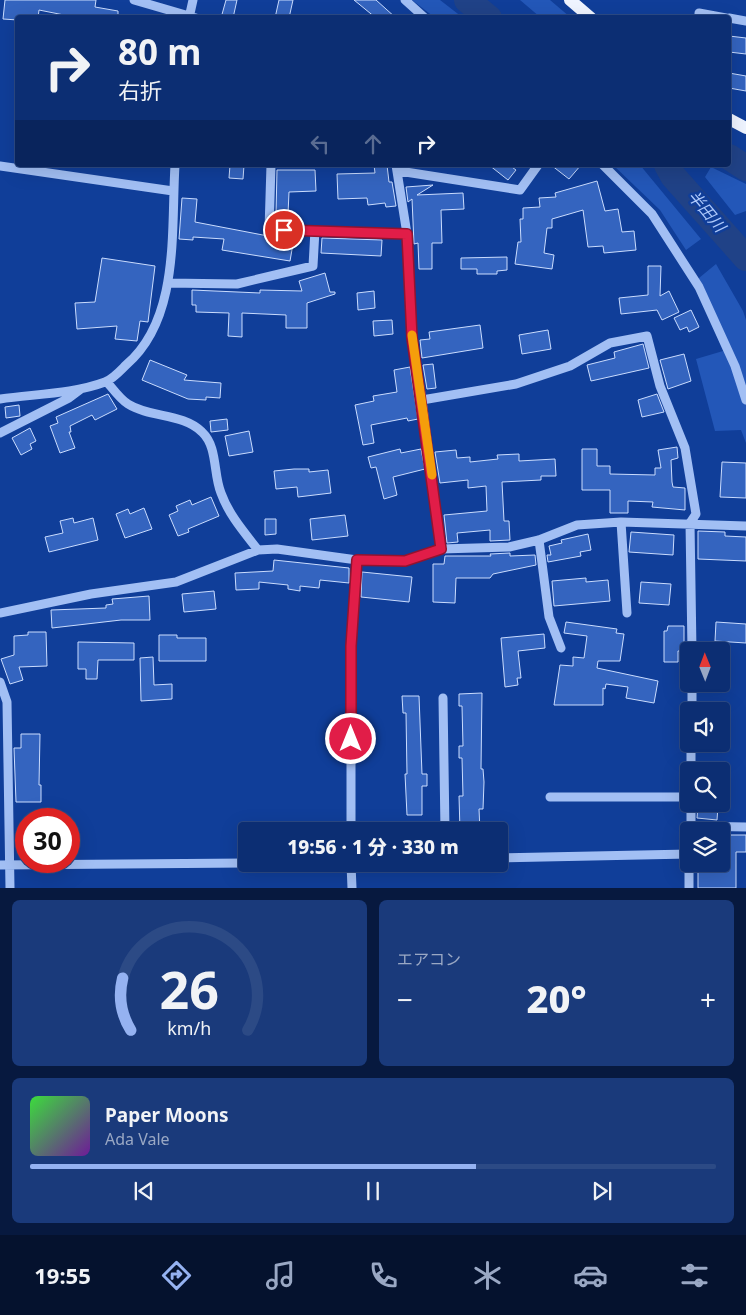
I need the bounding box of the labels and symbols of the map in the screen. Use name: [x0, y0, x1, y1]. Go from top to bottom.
water label: 半田川: [683, 186, 732, 238]
pin: [263, 209, 305, 251]
north arrow: [680, 642, 730, 692]
position arrow: [324, 712, 376, 764]
speed limit sign: 30: [15, 808, 80, 873]

